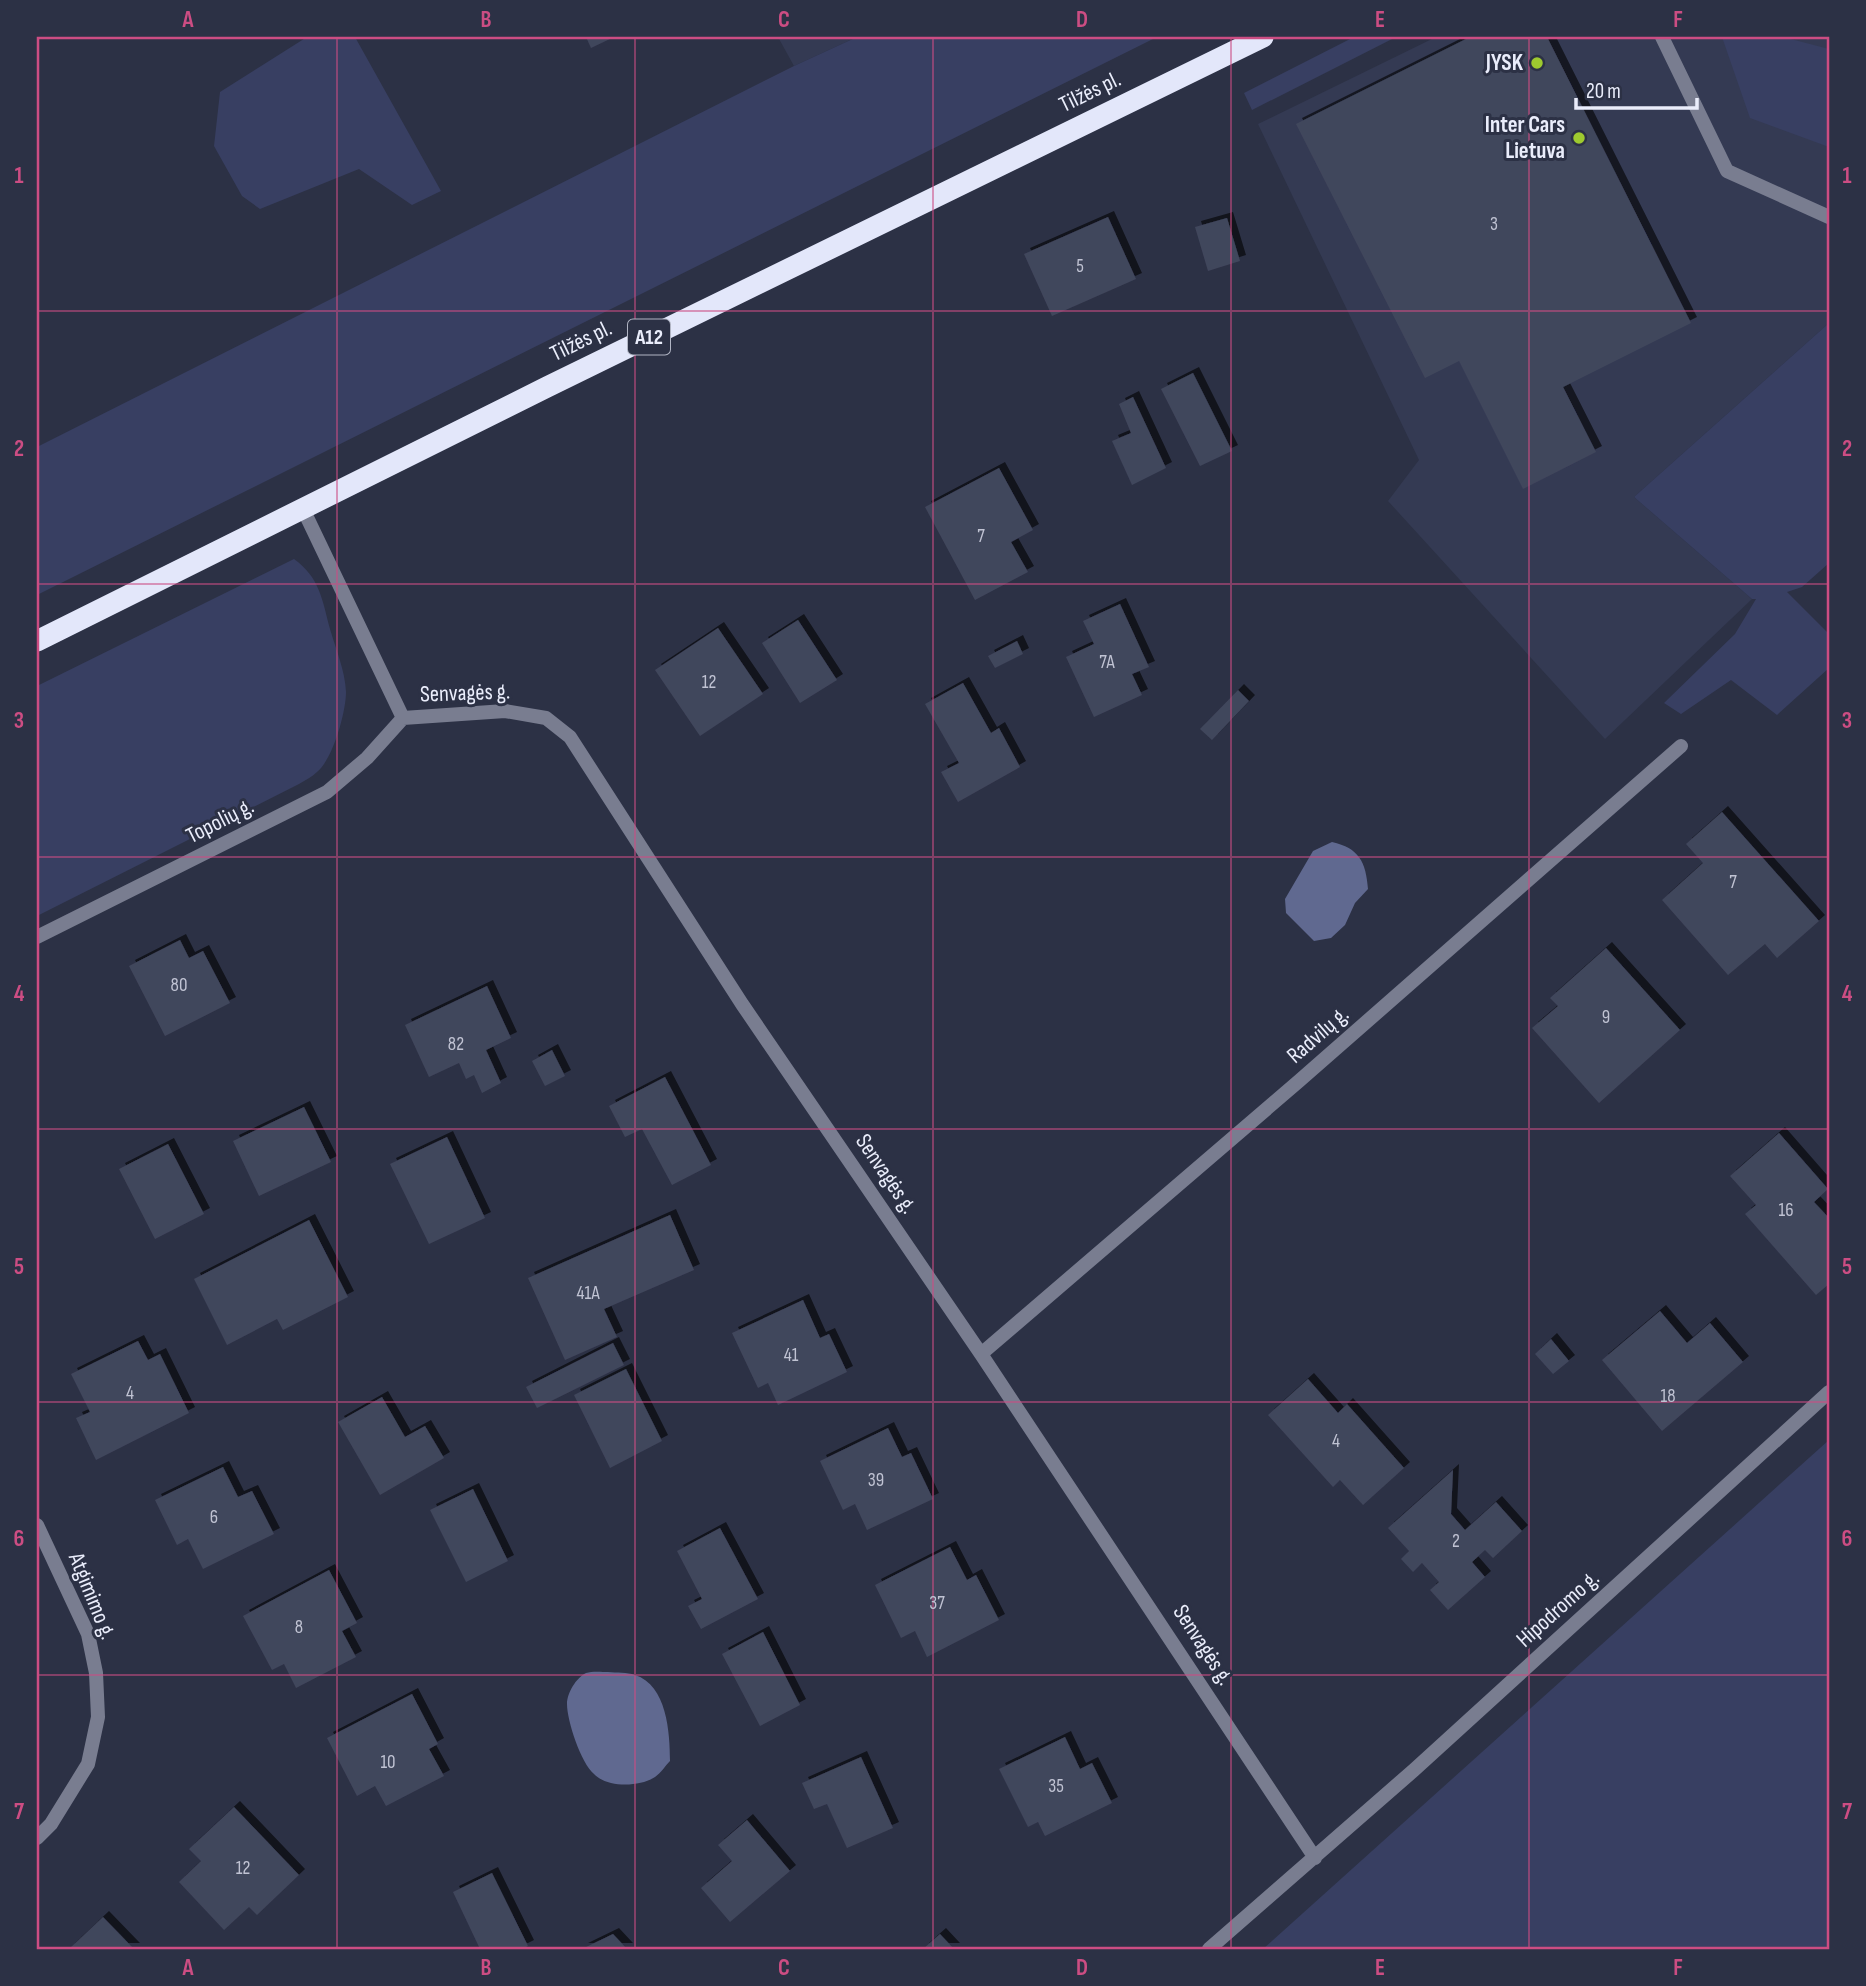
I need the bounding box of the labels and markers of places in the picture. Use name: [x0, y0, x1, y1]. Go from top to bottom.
place label: JYSK: [1485, 49, 1524, 77]
marker: JYSK: [1529, 55, 1545, 71]
place label: Inter Cars Lietuva: [1485, 111, 1565, 165]
marker: Inter Cars Lietuva: [1571, 130, 1587, 146]

